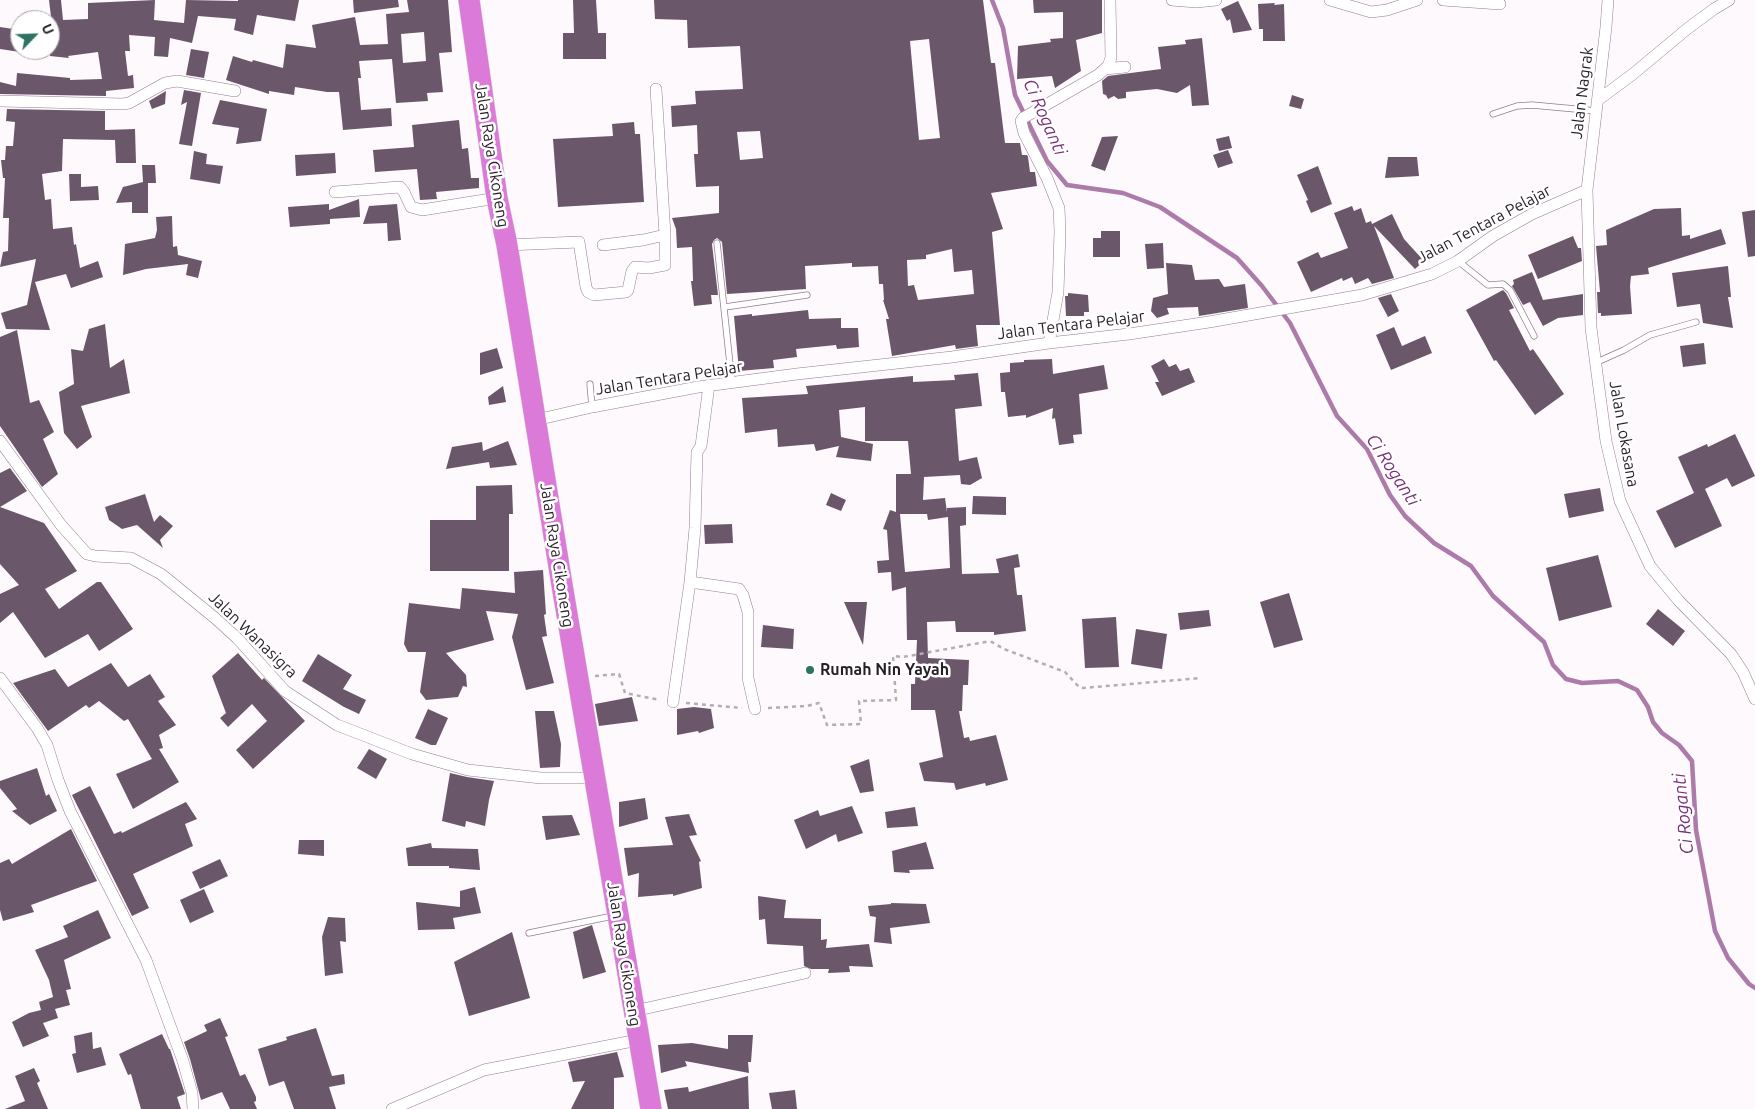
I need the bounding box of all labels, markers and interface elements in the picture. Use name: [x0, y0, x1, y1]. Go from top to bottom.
north arrow: [10, 10, 60, 60]
text: U: [38, 22, 57, 37]
street label: Jalan Nagrak: [1567, 46, 1597, 140]
water label: Ci Roganti: [1019, 75, 1071, 159]
street label: Jalan Raya Cikoneng: [471, 81, 513, 229]
street label: Jalan Tentara Pelajar: [1414, 181, 1554, 267]
street label: Jalan Tentara Pelajar: [996, 306, 1146, 344]
street label: Jalan Tentara Pelajar: [594, 357, 744, 399]
street label: Jalan Lokasana: [1605, 379, 1643, 489]
water label: Ci Roganti: [1362, 430, 1424, 510]
street label: Jalan Raya Cikoneng: [536, 481, 578, 629]
street label: Jalan Wanasigra: [205, 588, 301, 682]
place label: Rumah Nin Yayah: [820, 660, 949, 680]
marker: Rumah Nin Yayah: [804, 664, 816, 676]
water label: Ci Roganti: [1668, 772, 1698, 856]
street label: Jalan Raya Cikoneng: [603, 880, 645, 1028]

